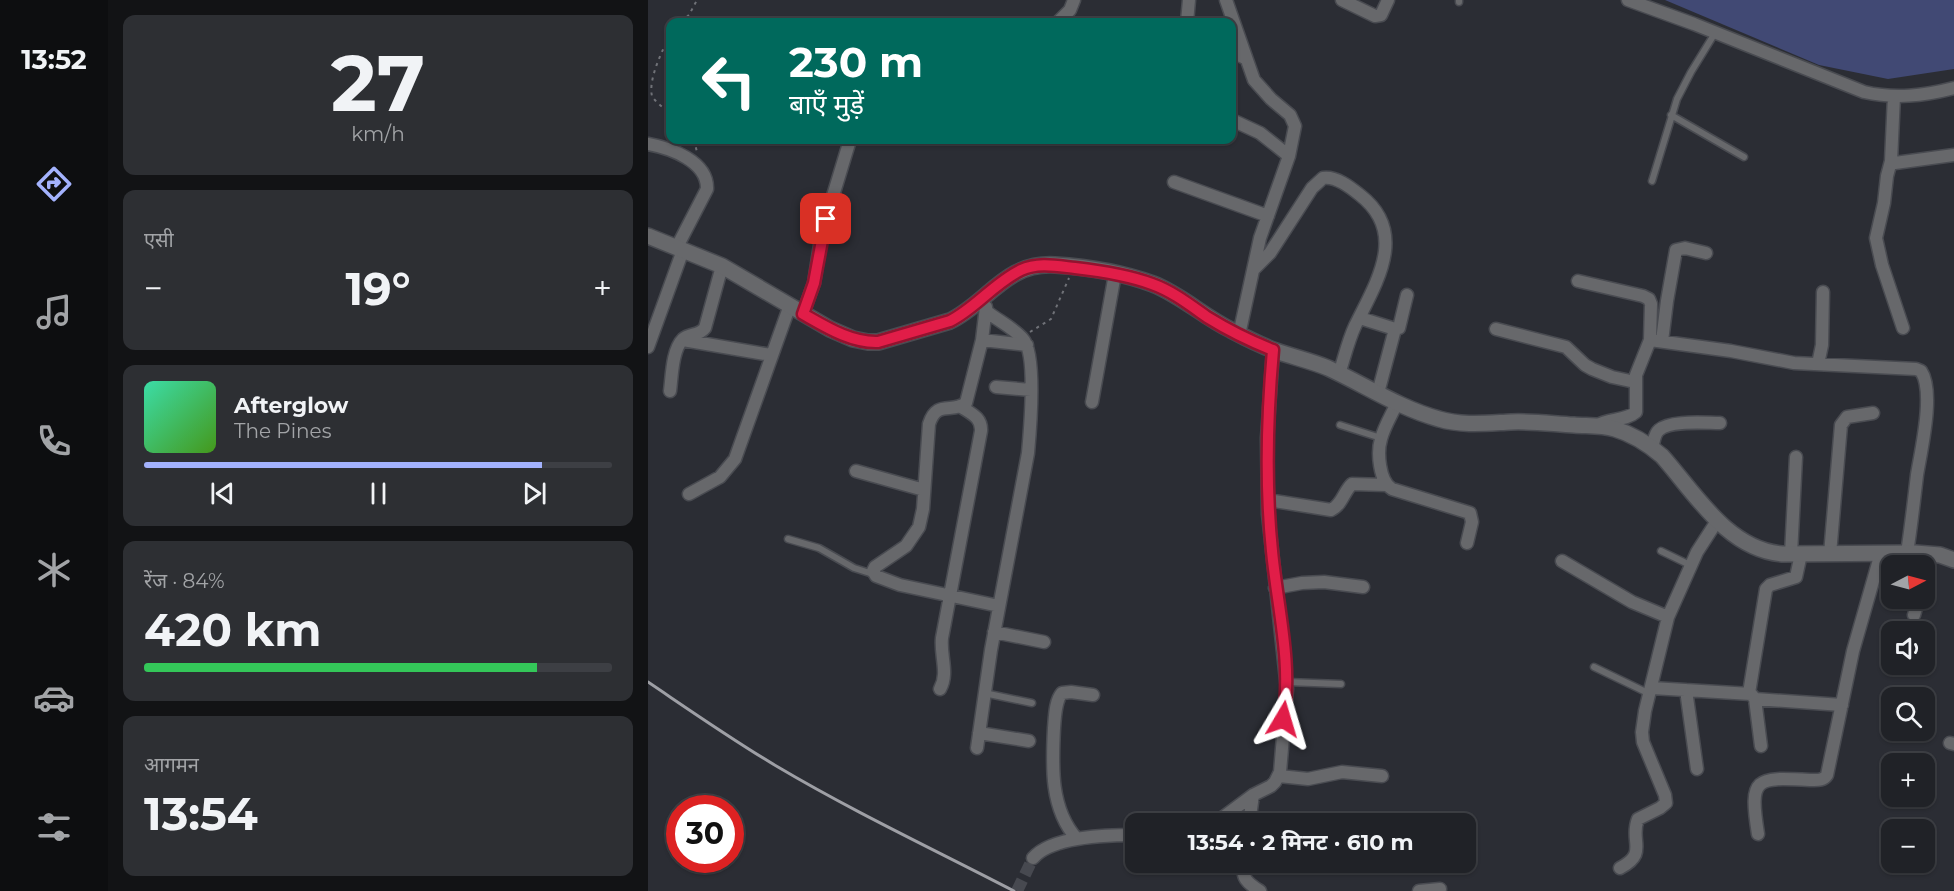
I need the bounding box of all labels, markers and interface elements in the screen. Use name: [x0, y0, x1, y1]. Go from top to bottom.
text: 27: [331, 35, 425, 131]
text: 230 m: [789, 36, 923, 88]
icon: left: [690, 42, 768, 120]
text: 13:52: [21, 43, 87, 76]
text: बाएँ मुड़ें: [789, 88, 864, 121]
text: km/h: [351, 122, 405, 146]
icon: directions: [33, 163, 75, 205]
pin: [800, 193, 851, 244]
icon: arrive: [809, 202, 842, 235]
text: एसी: [144, 228, 174, 252]
text: 19°: [345, 261, 411, 316]
text: −: [144, 268, 163, 308]
text: +: [593, 268, 612, 308]
icon: music: [33, 291, 75, 333]
text: Afterglow: [234, 392, 348, 419]
text: The Pines: [234, 419, 331, 443]
icon: phone: [33, 420, 75, 462]
icon: previous: [206, 477, 239, 510]
icon: pause: [362, 477, 395, 510]
icon: next: [518, 477, 551, 510]
icon: climate: [33, 549, 75, 591]
north arrow: [1881, 555, 1935, 609]
map controls: [1881, 555, 1935, 873]
text: रेंज · 84%: [144, 569, 225, 593]
text: 420 km: [144, 602, 321, 657]
button: sound: [1881, 621, 1935, 675]
icon: car: [33, 677, 75, 719]
position arrow: [1251, 687, 1315, 751]
button: search: [1881, 687, 1935, 741]
text: आगमन: [144, 753, 199, 777]
button: +: [1881, 753, 1935, 807]
text: 13:54: [144, 786, 258, 841]
speed limit sign: 30: [666, 795, 744, 873]
icon: filters: [33, 806, 75, 848]
button: −: [1881, 819, 1935, 873]
text: 13:54 · 2 मिनट · 610 m: [1187, 829, 1414, 856]

